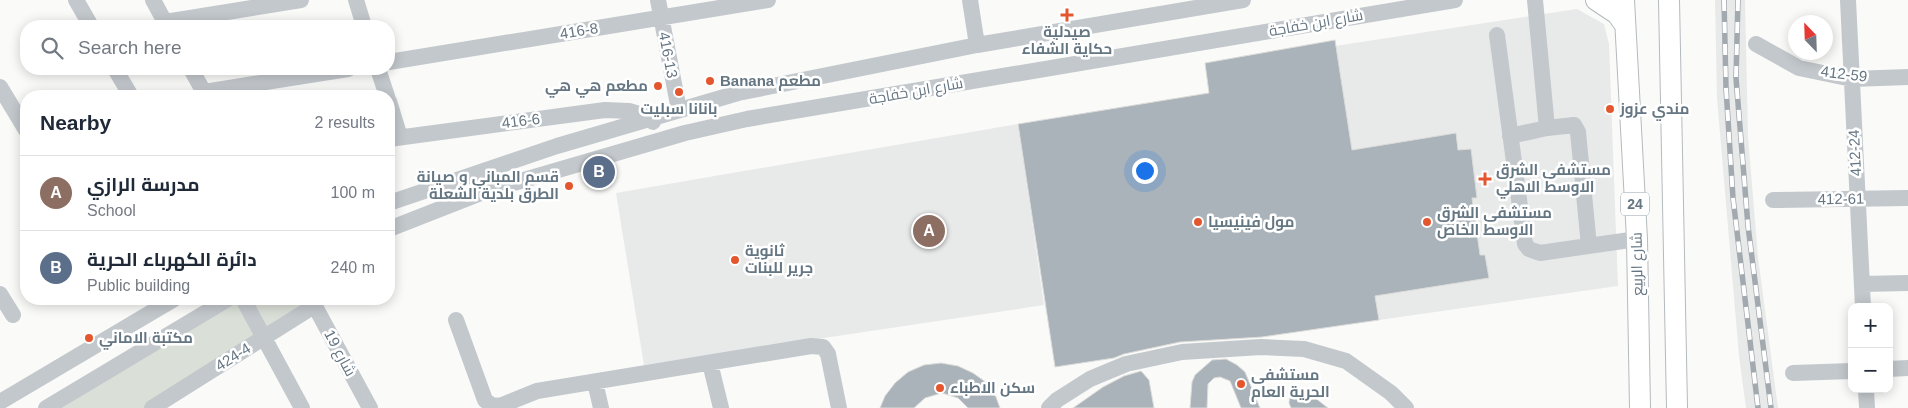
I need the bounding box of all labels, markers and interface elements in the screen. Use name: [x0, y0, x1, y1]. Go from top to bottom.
street label: شارع ابن خفاجة: [1268, 6, 1365, 42]
marker: صيدلية حكاية الشفاء: [1061, 9, 1073, 21]
north arrow: [1788, 15, 1833, 60]
street label: 416-8: [559, 19, 599, 42]
search box: [20, 20, 395, 75]
place label: صيدلية حكاية الشفاء: [1022, 23, 1112, 57]
street label: 416-13: [656, 30, 681, 79]
icon: search: [38, 34, 66, 62]
text: Search here: [78, 37, 182, 58]
street label: 412-59: [1820, 62, 1868, 85]
place label: Banana مطعم: [720, 72, 821, 91]
street label: شارع ابن خفاجة: [868, 74, 965, 110]
marker: Banana مطعم: [704, 75, 716, 87]
place label: مطعم هي هي: [545, 77, 648, 98]
marker: مطعم هي هي: [652, 80, 664, 92]
marker: بانانا سبليت: [673, 86, 685, 98]
place label: بانانا سبليت: [641, 100, 717, 117]
place label: مندي عزوز: [1619, 100, 1689, 121]
marker: مندي عزوز: [1604, 103, 1616, 115]
street label: 416-6: [501, 110, 541, 131]
text: Nearby: [40, 111, 111, 134]
text: 2 results: [315, 114, 375, 131]
street label: 412-24: [1845, 129, 1864, 177]
pin: B: [583, 153, 615, 191]
your location: [1132, 158, 1158, 184]
place label: مستشفى الشرق الاوسط الاهلي: [1496, 161, 1611, 199]
place label: قسم المباني و صيانة الطرق بلدية الشعلة: [417, 168, 559, 203]
marker: مستشفى الشرق الاوسط الاهلي: [1478, 172, 1492, 186]
text: مدرسة الرازي: [87, 174, 199, 195]
marker: قسم المباني و صيانة الطرق بلدية الشعلة: [563, 180, 575, 192]
text: A: [50, 184, 62, 201]
text: 100 m: [331, 184, 375, 201]
street label: 412-61: [1817, 190, 1864, 207]
road number: 24: [1621, 192, 1649, 215]
text: School: [87, 202, 136, 219]
place label: مستشفى الشرق الاوسط الخاص: [1437, 204, 1552, 239]
pin: A: [913, 212, 945, 250]
place label: مول فينيسيا: [1208, 213, 1294, 231]
marker: مول فينيسيا: [1192, 216, 1204, 228]
marker: مستشفى الشرق الاوسط الخاص: [1421, 216, 1433, 228]
street label: شارع الربيع: [1627, 232, 1649, 296]
place label: ثانوية جرير للبنات: [745, 242, 813, 277]
text: دائرة الكهرباء الحرية: [87, 249, 257, 270]
marker: ثانوية جرير للبنات: [729, 254, 741, 266]
text: B: [50, 259, 62, 276]
text: 240 m: [331, 259, 375, 276]
text: Public building: [87, 277, 190, 294]
map controls: [1848, 303, 1893, 393]
button: +: [1848, 303, 1893, 348]
street label: شارع 19: [319, 327, 360, 380]
place label: مكتبة الاماني: [99, 329, 193, 350]
marker: مكتبة الاماني: [83, 332, 95, 344]
street label: 424-4: [212, 339, 254, 374]
button: −: [1848, 348, 1893, 393]
place label: مستشفى الحرية العام: [1251, 366, 1330, 402]
marker: مستشفى الحرية العام: [1235, 378, 1247, 390]
place label: سكن الاطباء: [950, 379, 1035, 397]
marker: سكن الاطباء: [934, 382, 946, 394]

